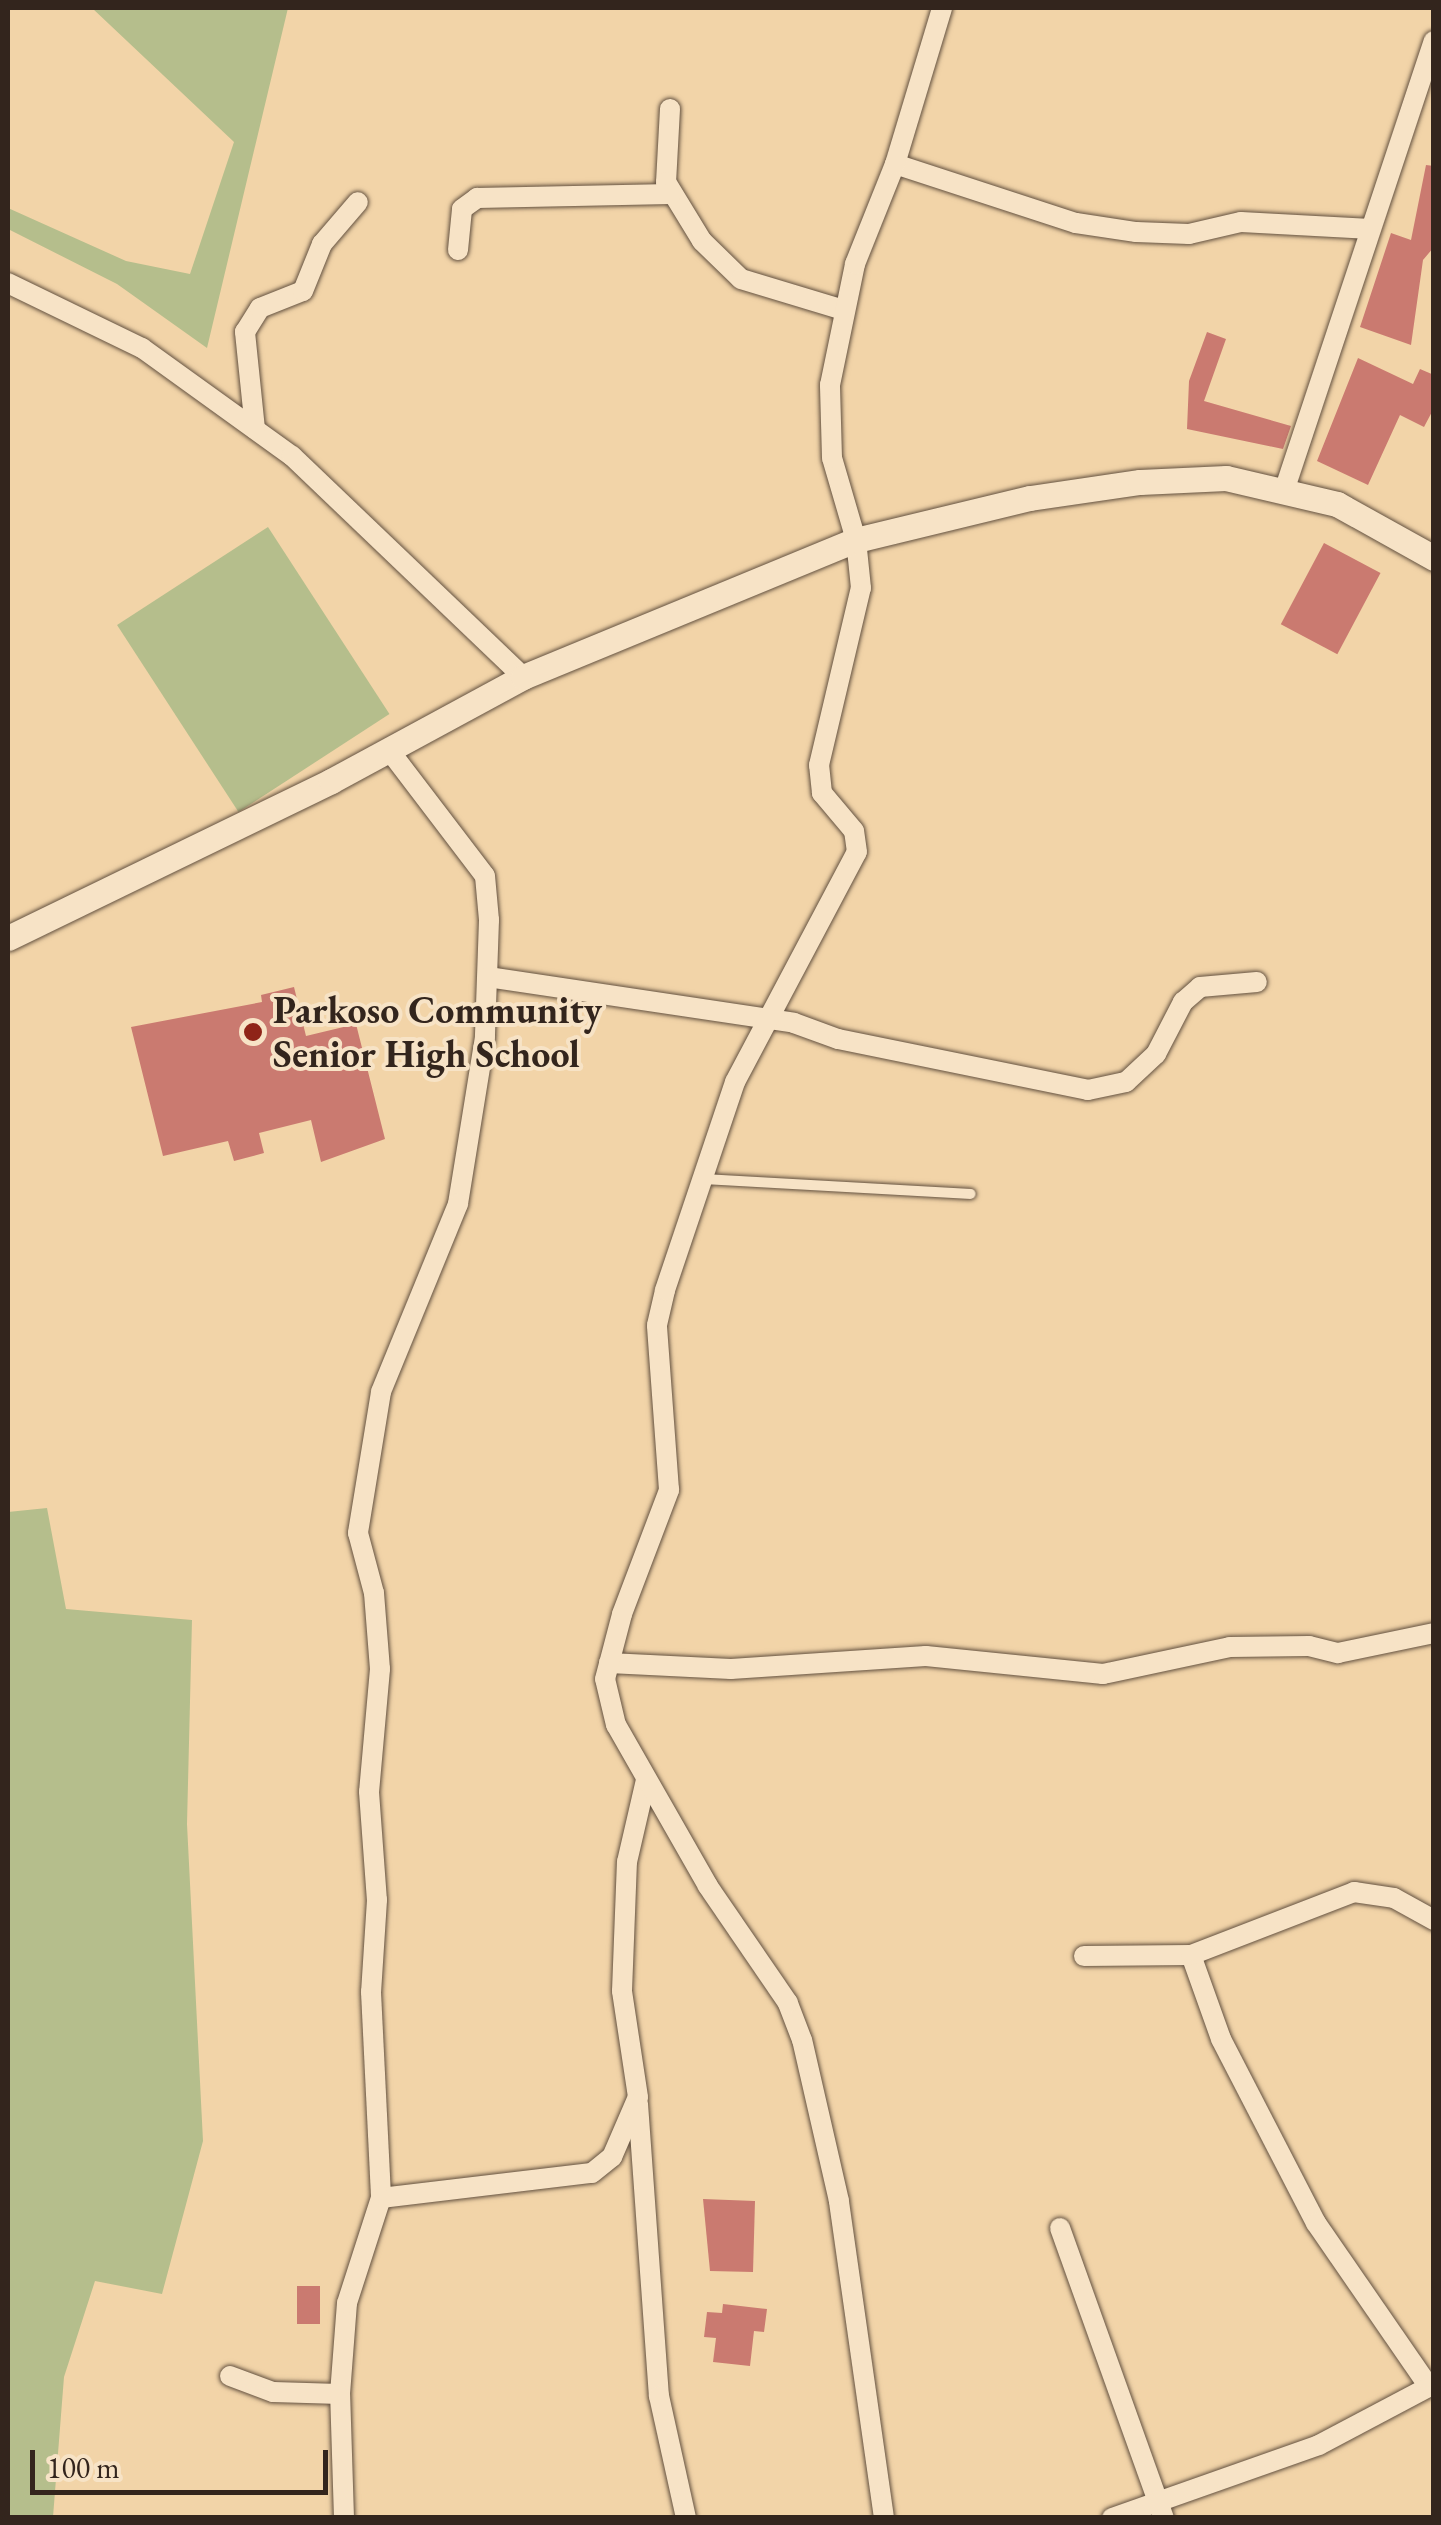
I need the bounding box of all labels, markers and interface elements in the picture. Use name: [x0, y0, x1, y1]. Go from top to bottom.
place label: Parkoso Community Senior High School: [273, 987, 602, 1076]
marker: Parkoso Community Senior High School: [242, 1021, 264, 1043]
scale bar: [35, 2430, 332, 2492]
text: 100 m: [47, 2448, 120, 2487]

